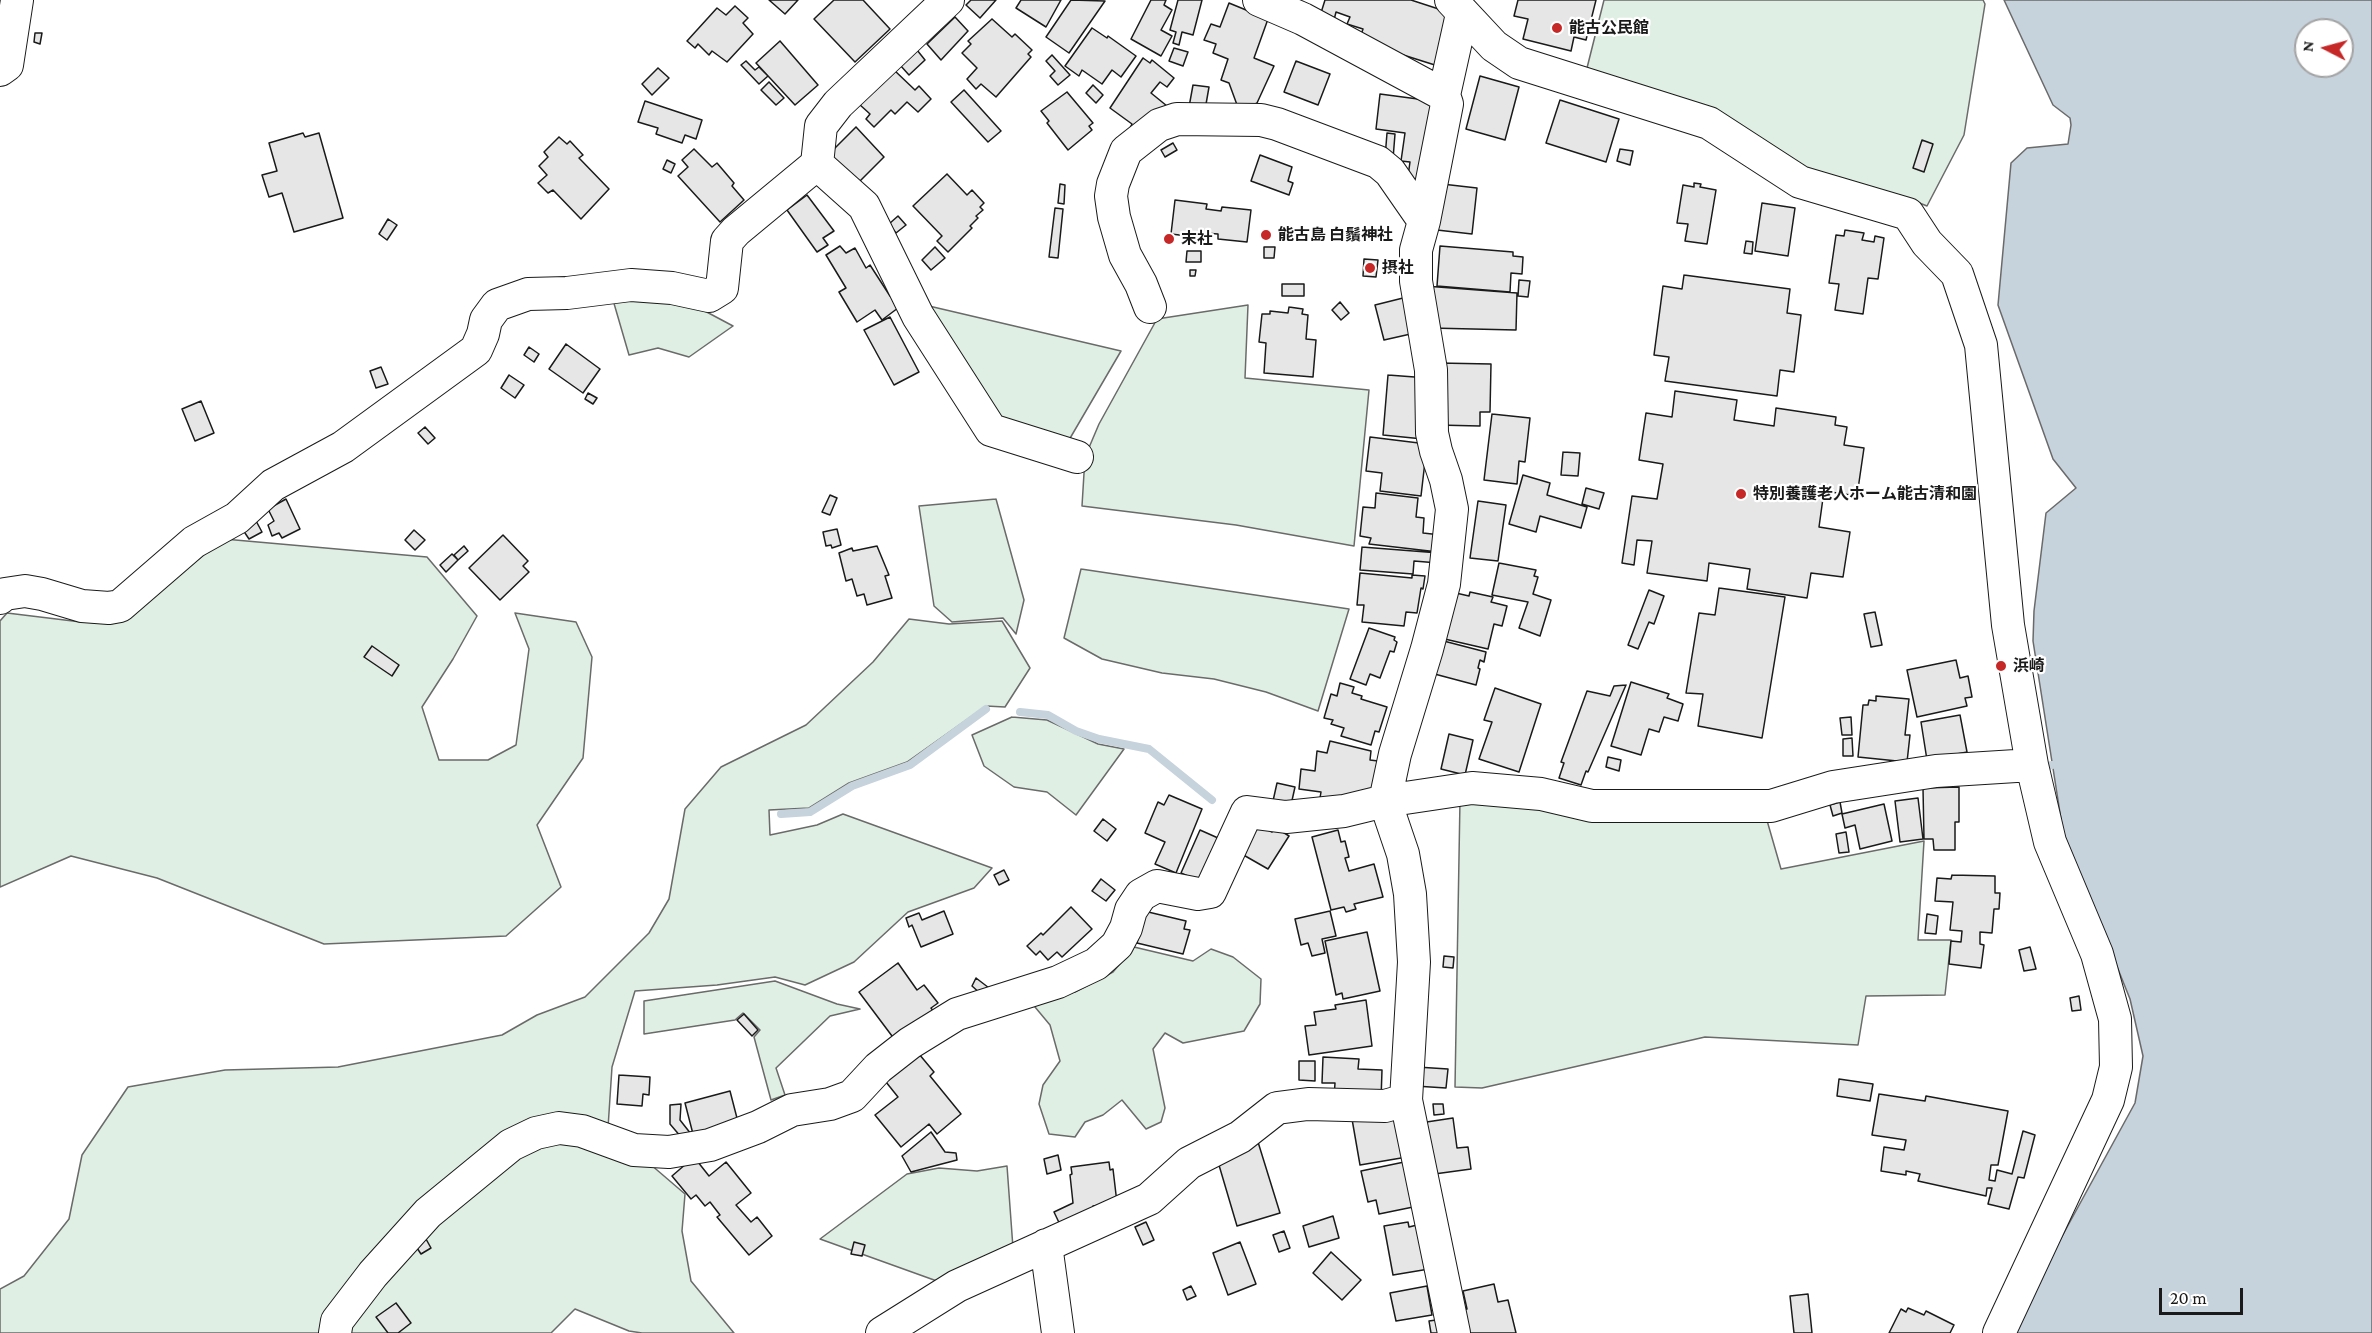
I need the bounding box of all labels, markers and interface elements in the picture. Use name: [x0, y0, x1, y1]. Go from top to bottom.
place label: 能古公民館: [1569, 18, 1649, 38]
north arrow: [2294, 18, 2354, 78]
marker: 能古公民館: [1550, 21, 1564, 35]
text: N: [2299, 40, 2317, 53]
place label: 能古島 白鬚神社: [1278, 225, 1393, 245]
marker: 能古島 白鬚神社: [1259, 228, 1273, 242]
place label: 末社: [1181, 229, 1213, 249]
marker: 末社: [1162, 232, 1176, 246]
place label: 摂社: [1382, 258, 1414, 278]
marker: 摂社: [1363, 261, 1377, 275]
place label: 特別養護老人ホーム能古清和園: [1753, 484, 1977, 504]
marker: 特別養護老人ホーム能古清和園: [1734, 487, 1748, 501]
place label: 浜崎: [2013, 656, 2045, 676]
marker: 浜崎: [1994, 659, 2008, 673]
scale bar: [2162, 1276, 2246, 1314]
text: 20 m: [2170, 1288, 2207, 1308]

